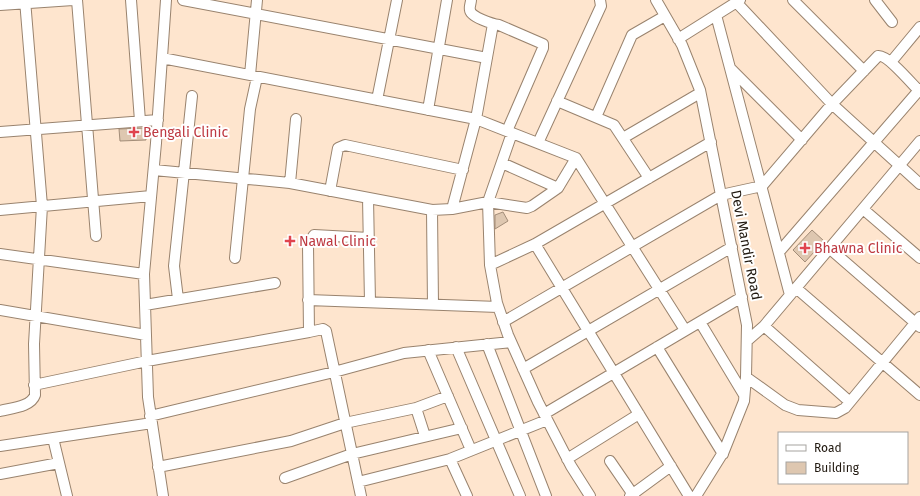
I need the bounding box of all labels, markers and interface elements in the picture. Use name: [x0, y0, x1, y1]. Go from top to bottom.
place label: Bengali Clinic: [143, 124, 228, 141]
marker: Bengali Clinic: [128, 126, 140, 138]
street label: Devi Mandir Road: [727, 189, 765, 301]
place label: Nawal Clinic: [299, 233, 376, 250]
marker: Nawal Clinic: [284, 235, 296, 247]
place label: Bhawna Clinic: [814, 240, 903, 257]
marker: Bhawna Clinic: [799, 242, 811, 254]
legend: [778, 432, 908, 484]
text: Road: [814, 441, 842, 455]
text: Building: [814, 461, 860, 475]

